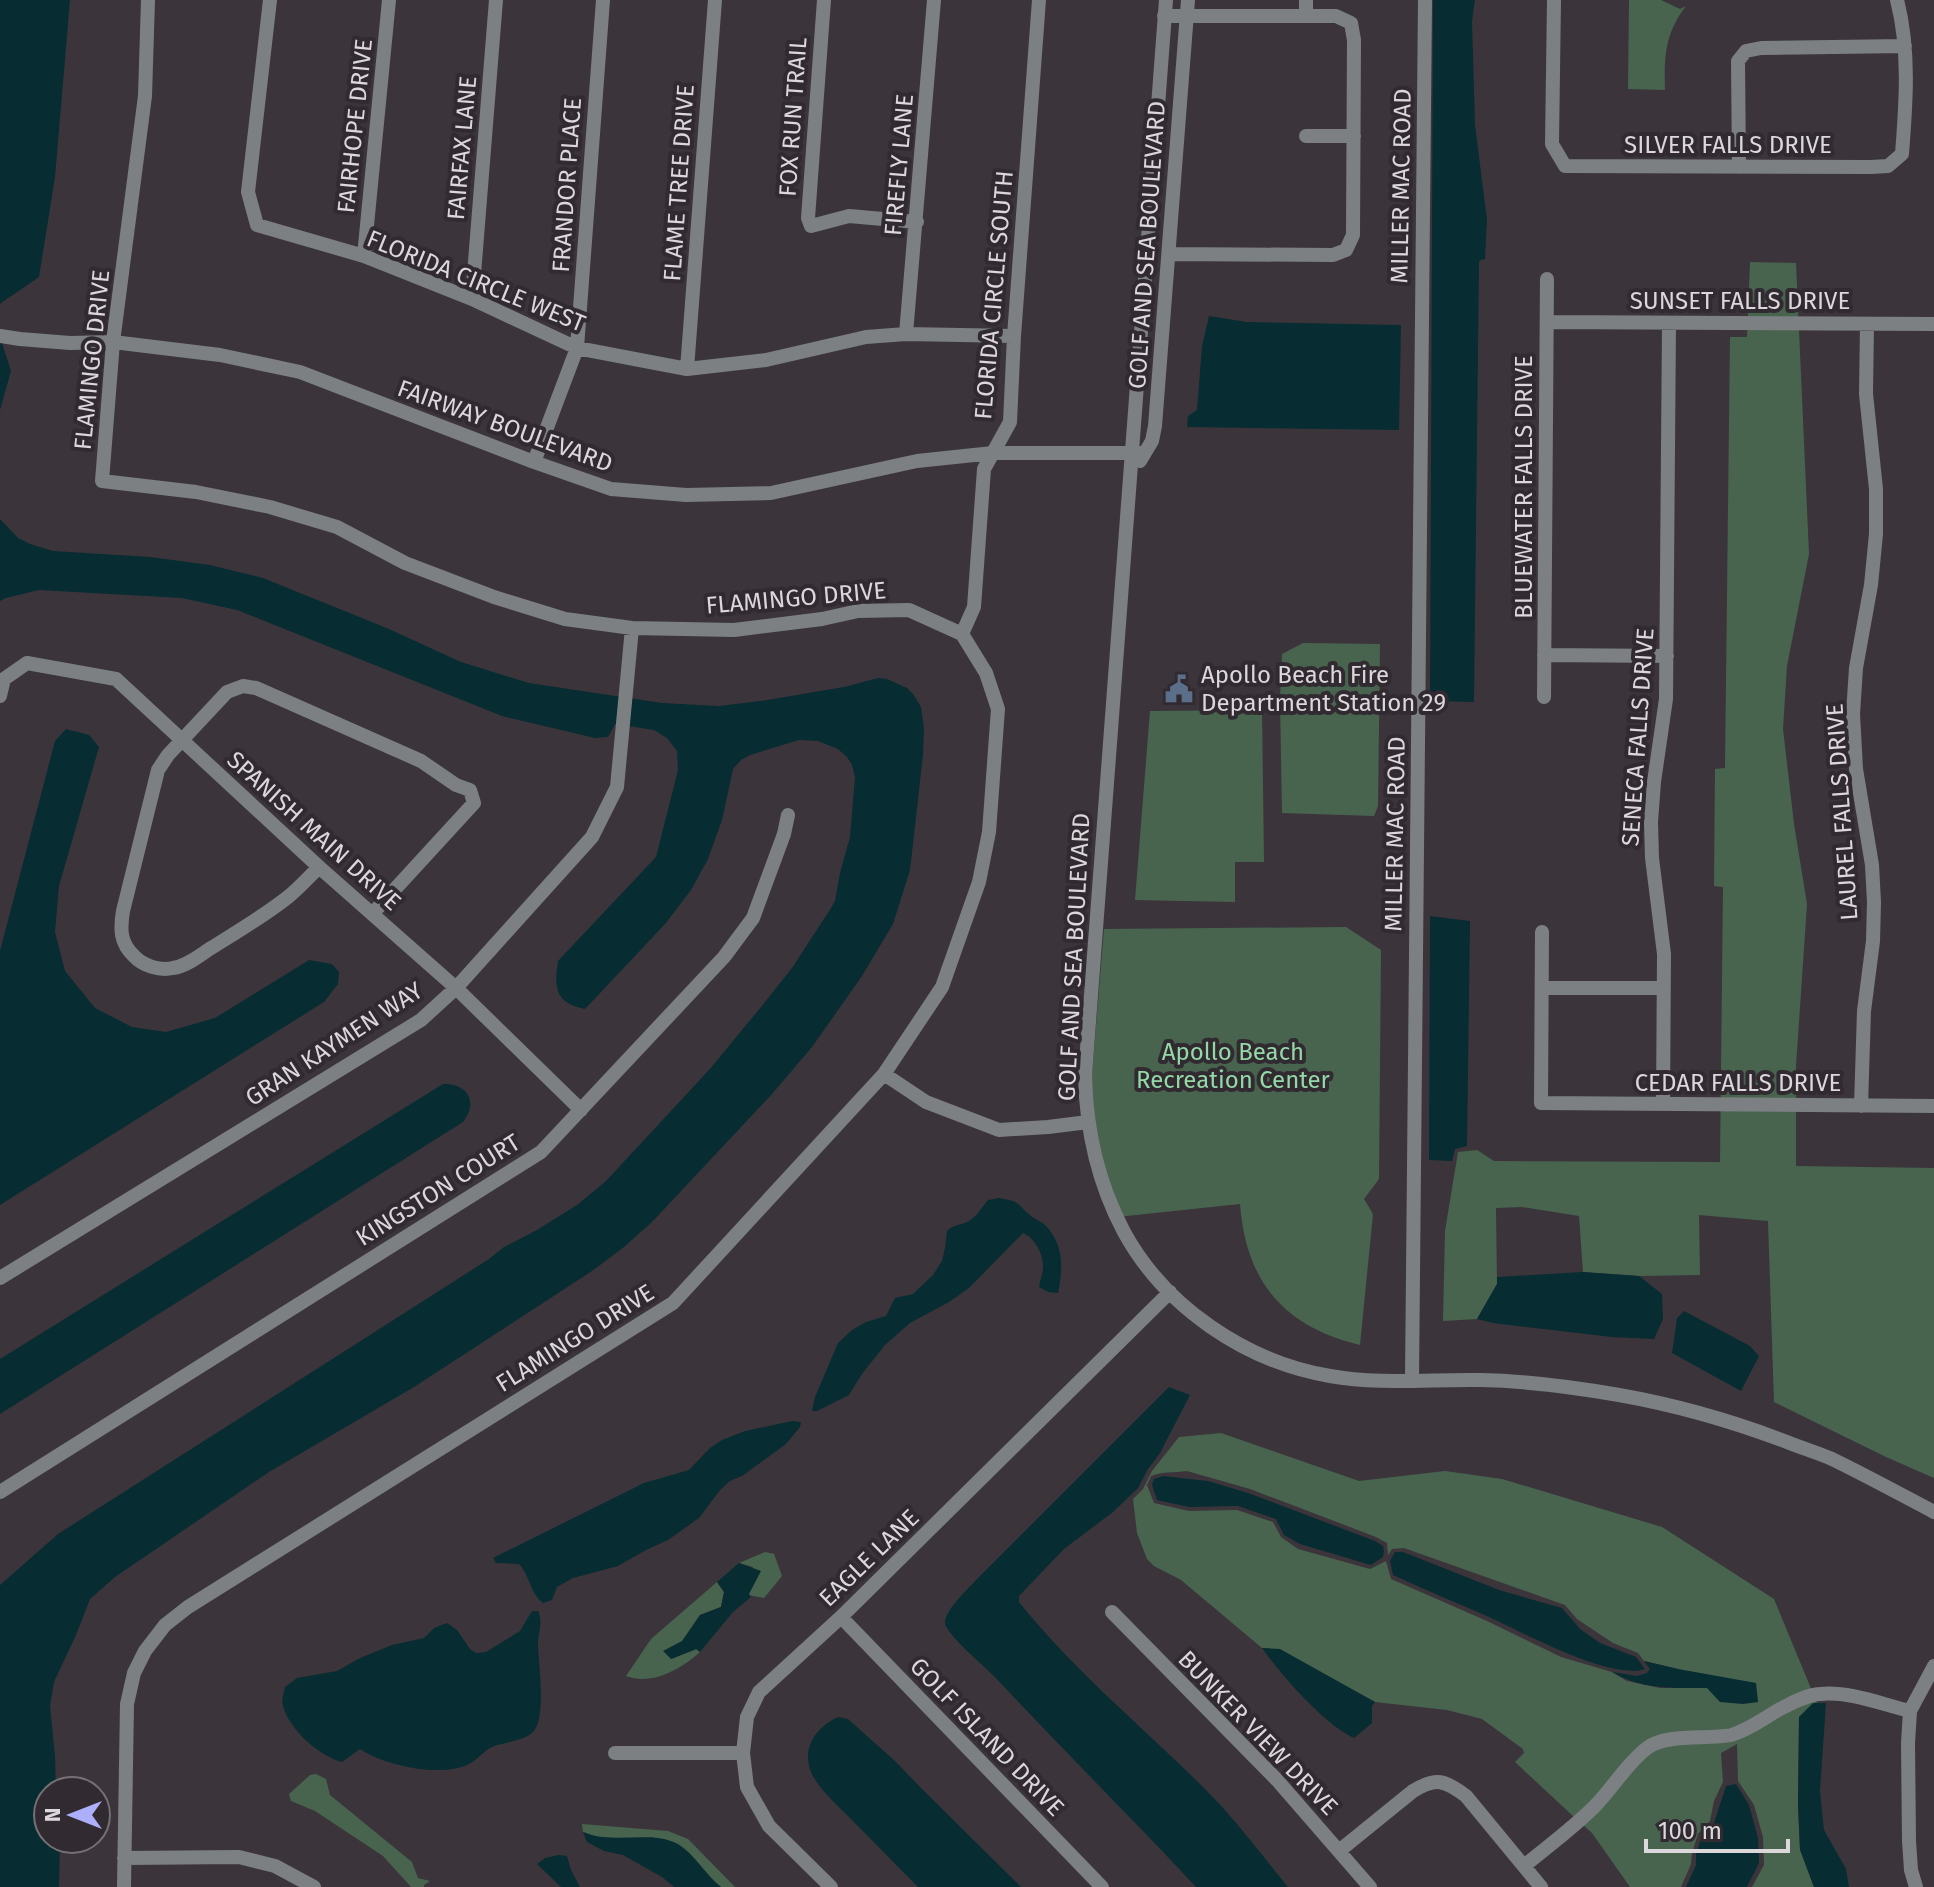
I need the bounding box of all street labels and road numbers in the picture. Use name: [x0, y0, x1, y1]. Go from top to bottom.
street label: FOX RUN TRAIL: [773, 36, 813, 198]
street label: FAIRHOPE DRIVE: [332, 37, 378, 215]
street label: FAIRFAX LANE: [442, 75, 482, 221]
street label: FLAME TREE DRIVE: [658, 83, 700, 283]
street label: MILLER MAC ROAD: [1385, 88, 1417, 284]
street label: FIREFLY LANE: [879, 93, 919, 237]
street label: FRANDOR PLACE: [547, 97, 587, 273]
street label: GOLF AND SEA BOULEVARD: [1123, 100, 1171, 390]
street label: SILVER FALLS DRIVE: [1624, 131, 1832, 159]
street label: FLORIDA CIRCLE SOUTH: [969, 169, 1019, 421]
street label: FLORIDA CIRCLE WEST: [363, 224, 590, 338]
street label: FLAMINGO DRIVE: [69, 269, 115, 451]
street label: SUNSET FALLS DRIVE: [1630, 287, 1850, 315]
street label: BLUEWATER FALLS DRIVE: [1510, 355, 1538, 619]
street label: FAIRWAY BOULEVARD: [394, 374, 616, 478]
street label: FLAMINGO DRIVE: [705, 576, 887, 620]
street label: SENECA FALLS DRIVE: [1616, 627, 1660, 847]
street label: LAUREL FALLS DRIVE: [1820, 702, 1864, 922]
street label: MILLER MAC ROAD: [1379, 736, 1411, 932]
street label: SPANISH MAIN DRIVE: [221, 746, 407, 916]
street label: GOLF AND SEA BOULEVARD: [1052, 812, 1096, 1102]
street label: GRAN KAYMEN WAY: [240, 976, 428, 1112]
street label: CEDAR FALLS DRIVE: [1635, 1069, 1841, 1097]
street label: KINGSTON COURT: [351, 1128, 526, 1252]
street label: FLAMINGO DRIVE: [491, 1278, 659, 1398]
street label: EAGLE LANE: [813, 1504, 925, 1612]
street label: BUNKER VIEW DRIVE: [1172, 1645, 1344, 1821]
street label: GOLF ISLAND DRIVE: [904, 1652, 1070, 1822]

